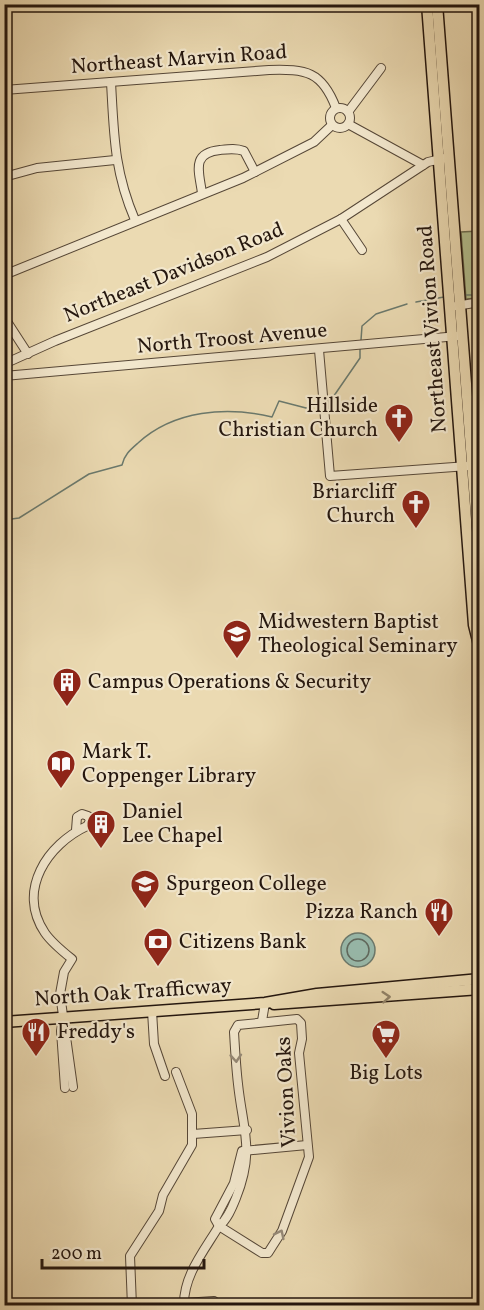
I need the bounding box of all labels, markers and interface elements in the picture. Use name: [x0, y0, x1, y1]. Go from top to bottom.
street label: Northeast Marvin Road: [70, 38, 288, 82]
street label: Northeast Davidson Road: [60, 216, 288, 330]
street label: Northeast Vivion Road: [411, 224, 455, 434]
street label: North Troost Avenue: [136, 316, 328, 362]
place label: Hillside Christian Church: [219, 392, 378, 445]
church icon: Hillside Christian Church: [383, 402, 415, 444]
place label: Briarcliff Church: [312, 478, 397, 531]
church icon: Briarcliff Church: [400, 488, 432, 530]
place label: Midwestern Baptist Theological Seminary: [258, 608, 458, 661]
school or university icon: Midwestern Baptist Theological Seminary: [221, 618, 253, 660]
building icon: Campus Operations & Security: [51, 666, 83, 708]
place label: Campus Operations & Security: [88, 668, 372, 697]
place label: Mark T. Coppenger Library: [82, 738, 257, 791]
library icon: Mark T. Coppenger Library: [45, 748, 77, 790]
place label: Daniel Lee Chapel: [122, 798, 223, 851]
building icon: Daniel Lee Chapel: [85, 808, 117, 850]
school or university icon: Spurgeon College: [129, 868, 161, 910]
place label: Spurgeon College: [166, 870, 327, 899]
restaurant icon: Pizza Ranch: [423, 896, 455, 938]
place label: Pizza Ranch: [305, 898, 418, 927]
bank icon: Citizens Bank: [142, 926, 174, 968]
place label: Citizens Bank: [179, 928, 307, 957]
street label: North Oak Trafficway: [33, 972, 233, 1014]
one-way arrow: [381, 991, 390, 1004]
restaurant icon: Freddy's: [20, 1016, 52, 1058]
place label: Freddy's: [57, 1018, 135, 1047]
supermarket icon: Big Lots: [370, 1018, 402, 1060]
street label: Vivion Oaks: [270, 1036, 304, 1148]
one-way arrow: [229, 1053, 242, 1063]
place label: Big Lots: [349, 1059, 423, 1088]
one-way arrow: [272, 1229, 284, 1240]
scale bar: [42, 1232, 204, 1270]
text: 200 m: [51, 1242, 102, 1267]

